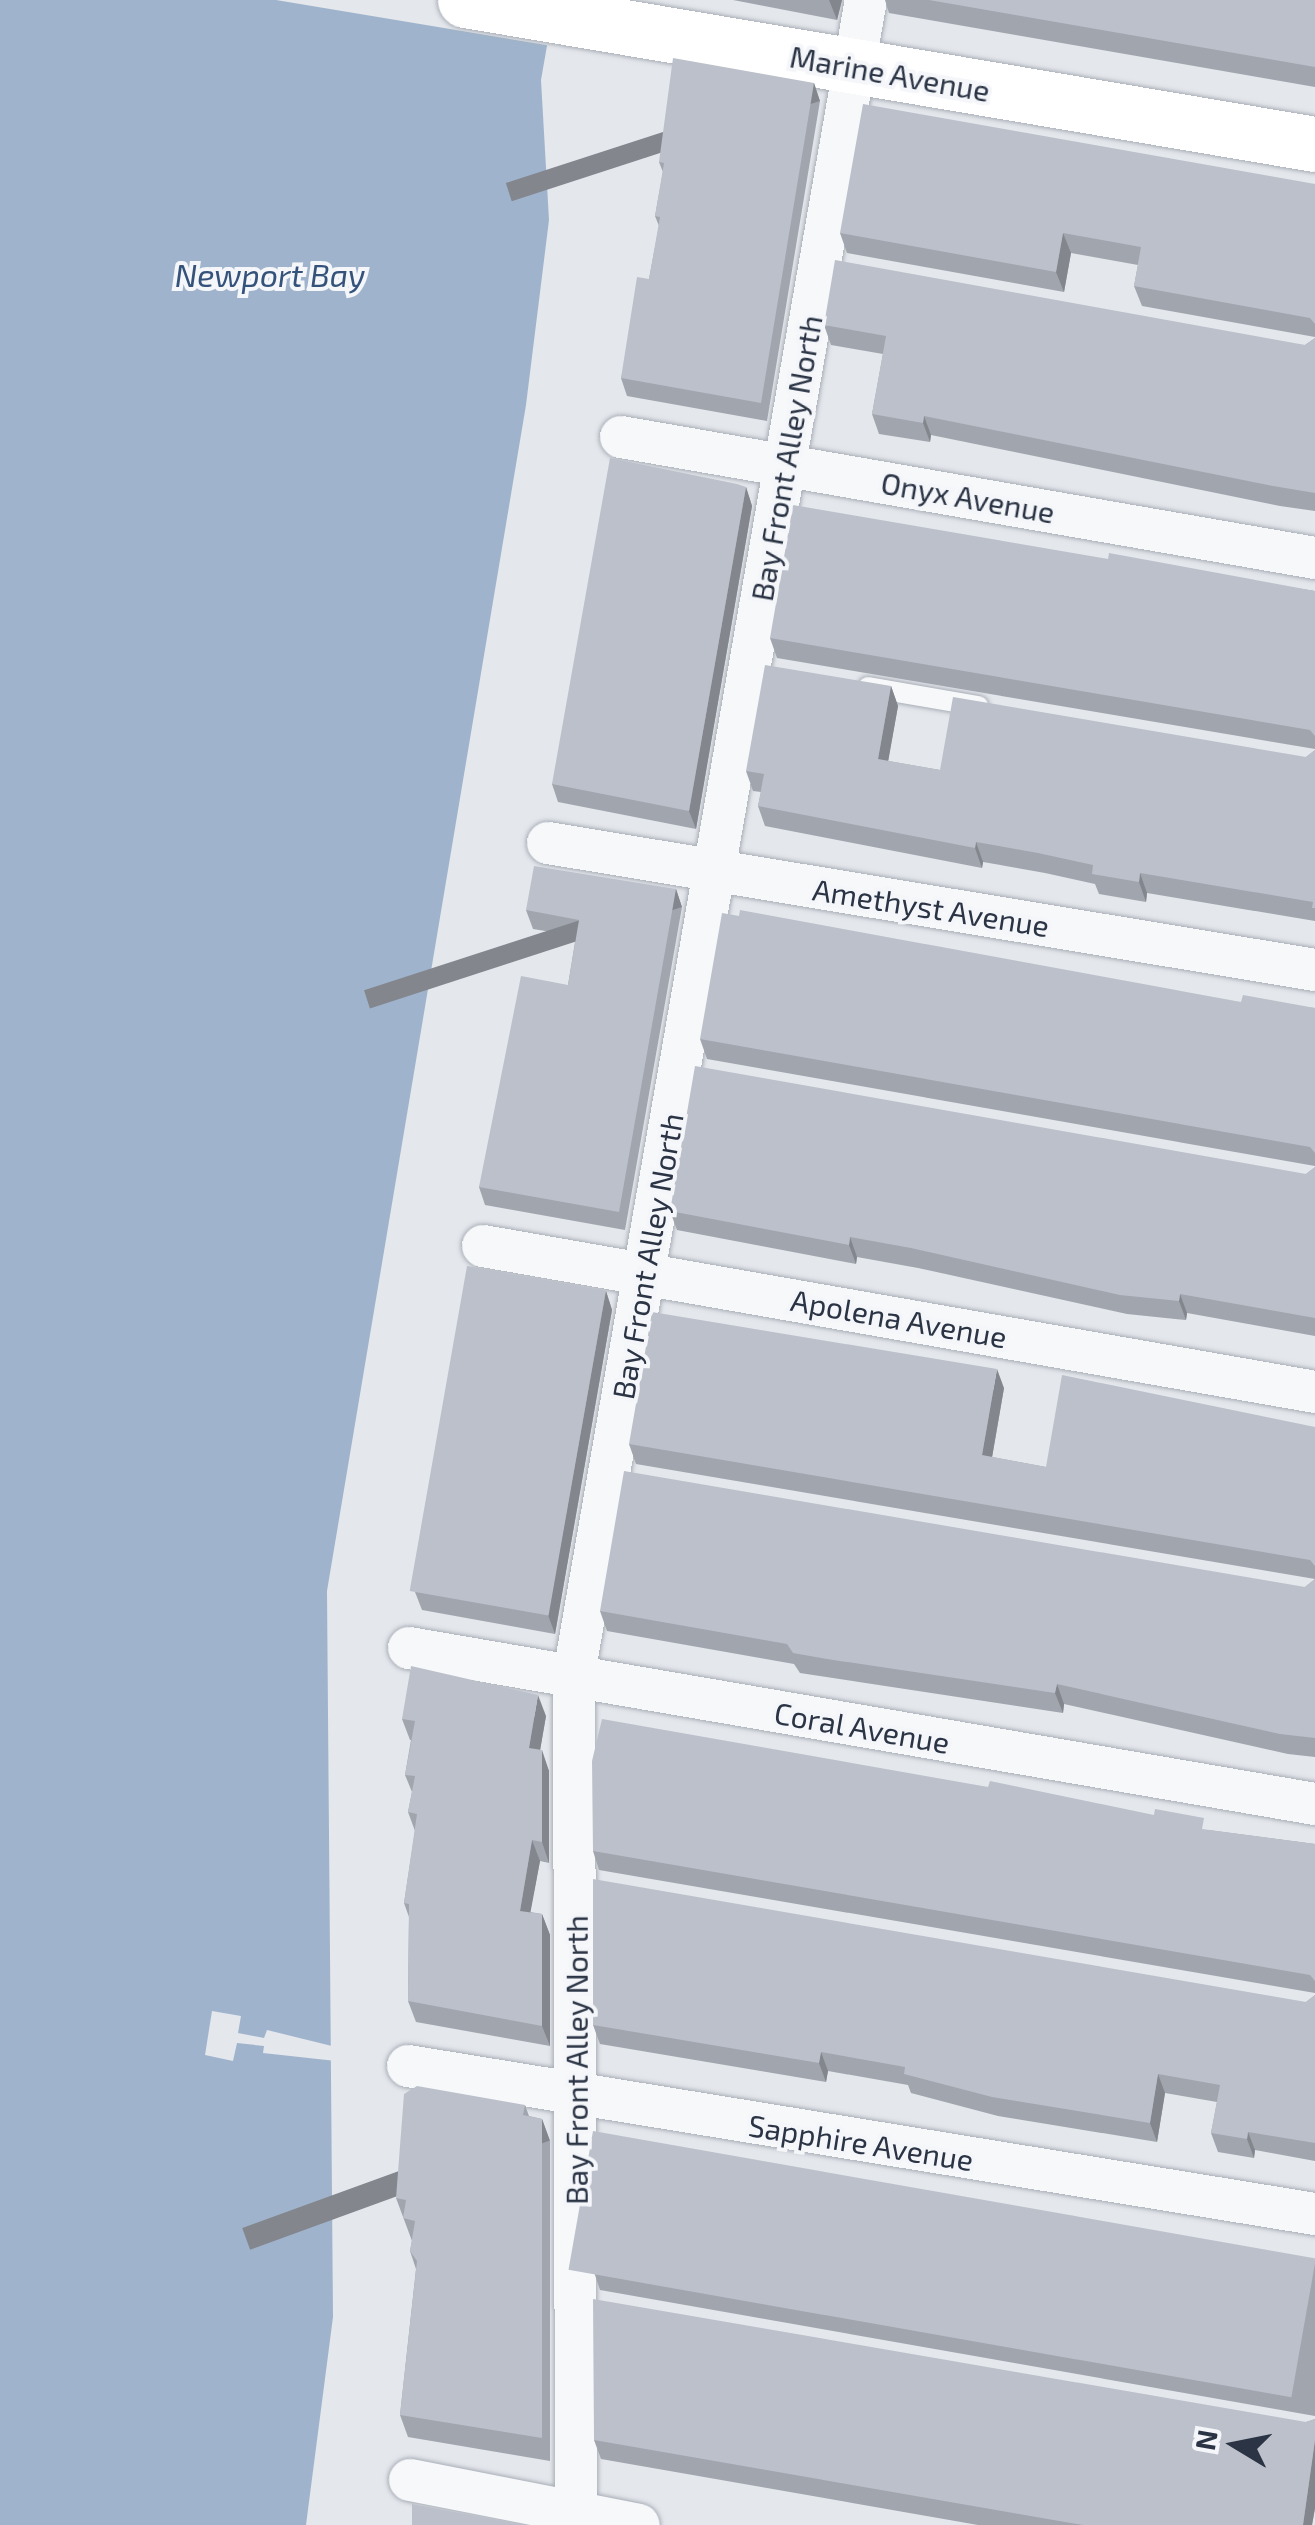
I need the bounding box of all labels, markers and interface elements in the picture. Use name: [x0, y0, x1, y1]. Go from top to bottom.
street label: Marine Avenue: [787, 38, 993, 108]
water label: Newport Bay: [175, 255, 365, 293]
street label: Bay Front Alley North: [743, 311, 829, 605]
street label: Onyx Avenue: [878, 464, 1058, 530]
street label: Amethyst Avenue: [810, 870, 1052, 944]
street label: Bay Front Alley North: [604, 1109, 690, 1403]
street label: Apolena Avenue: [788, 1281, 1010, 1355]
street label: Coral Avenue: [771, 1694, 953, 1760]
street label: Bay Front Alley North: [558, 1914, 594, 2206]
street label: Sapphire Avenue: [746, 2106, 976, 2178]
north arrow: [1185, 2395, 1285, 2495]
text: N: [1187, 2427, 1224, 2453]

